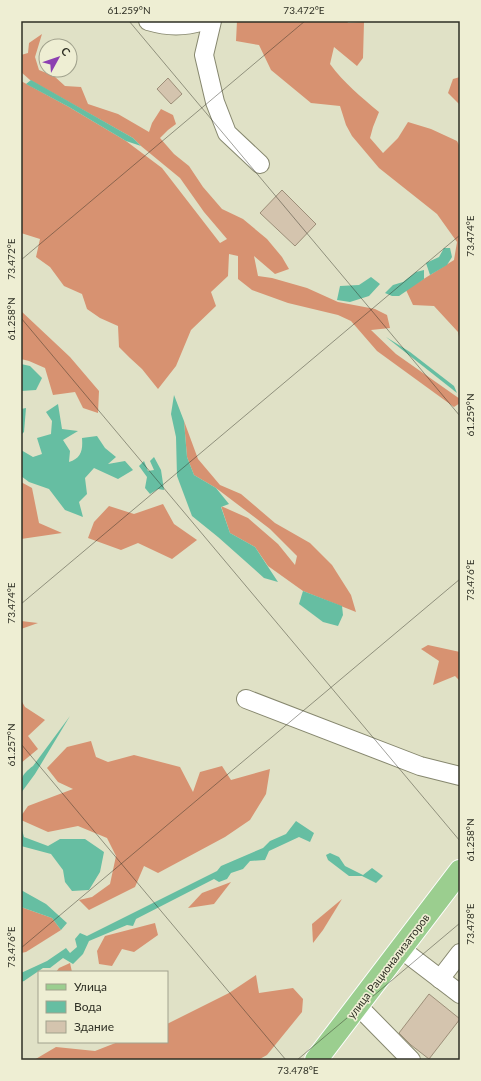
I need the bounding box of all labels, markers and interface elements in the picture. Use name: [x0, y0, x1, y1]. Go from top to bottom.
text: 61.259°N: [107, 4, 151, 16]
text: 73.472°E: [283, 4, 325, 16]
north arrow: [38, 38, 78, 78]
text: С: [59, 44, 74, 59]
text: 73.474°E: [464, 215, 476, 257]
text: 73.472°E: [5, 238, 17, 280]
text: 61.258°N: [5, 297, 17, 341]
text: 61.259°N: [464, 393, 476, 437]
text: 73.476°E: [464, 559, 476, 601]
text: 73.474°E: [5, 582, 17, 624]
text: 61.257°N: [5, 723, 17, 767]
text: 61.258°N: [464, 818, 476, 862]
text: 73.478°E: [464, 903, 476, 945]
street label: улица Рационализаторов: [344, 911, 432, 1021]
text: 73.476°E: [5, 926, 17, 968]
legend: [38, 971, 168, 1043]
text: Улица: [74, 979, 107, 994]
text: Вода: [74, 999, 102, 1014]
text: Здание: [74, 1019, 114, 1034]
text: 73.478°E: [277, 1064, 319, 1076]

